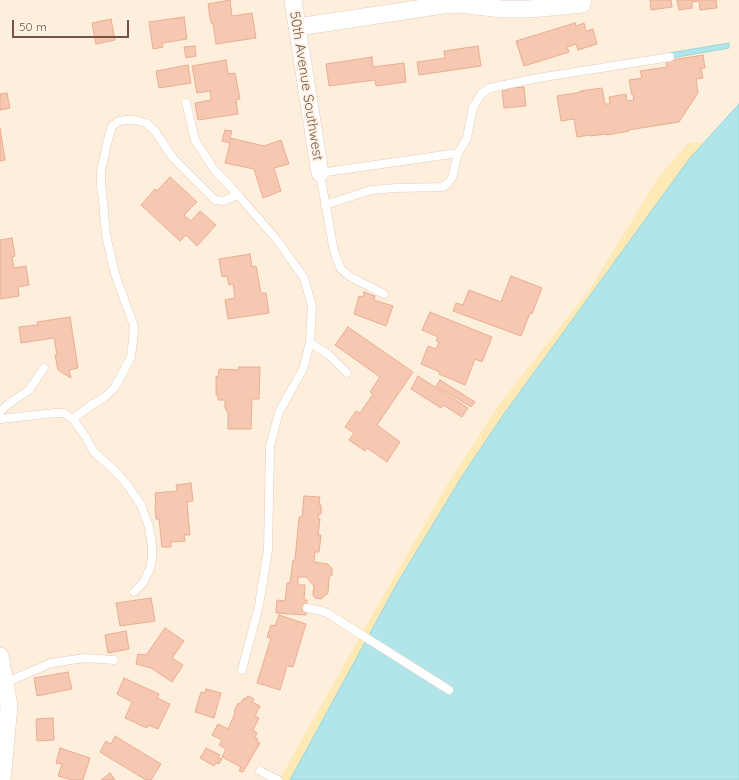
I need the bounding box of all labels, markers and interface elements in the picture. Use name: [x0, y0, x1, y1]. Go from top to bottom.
street label: 50th Avenue Southwest: [286, 10, 326, 162]
scale bar: [14, 12, 131, 38]
text: 50 m: [19, 19, 47, 34]

